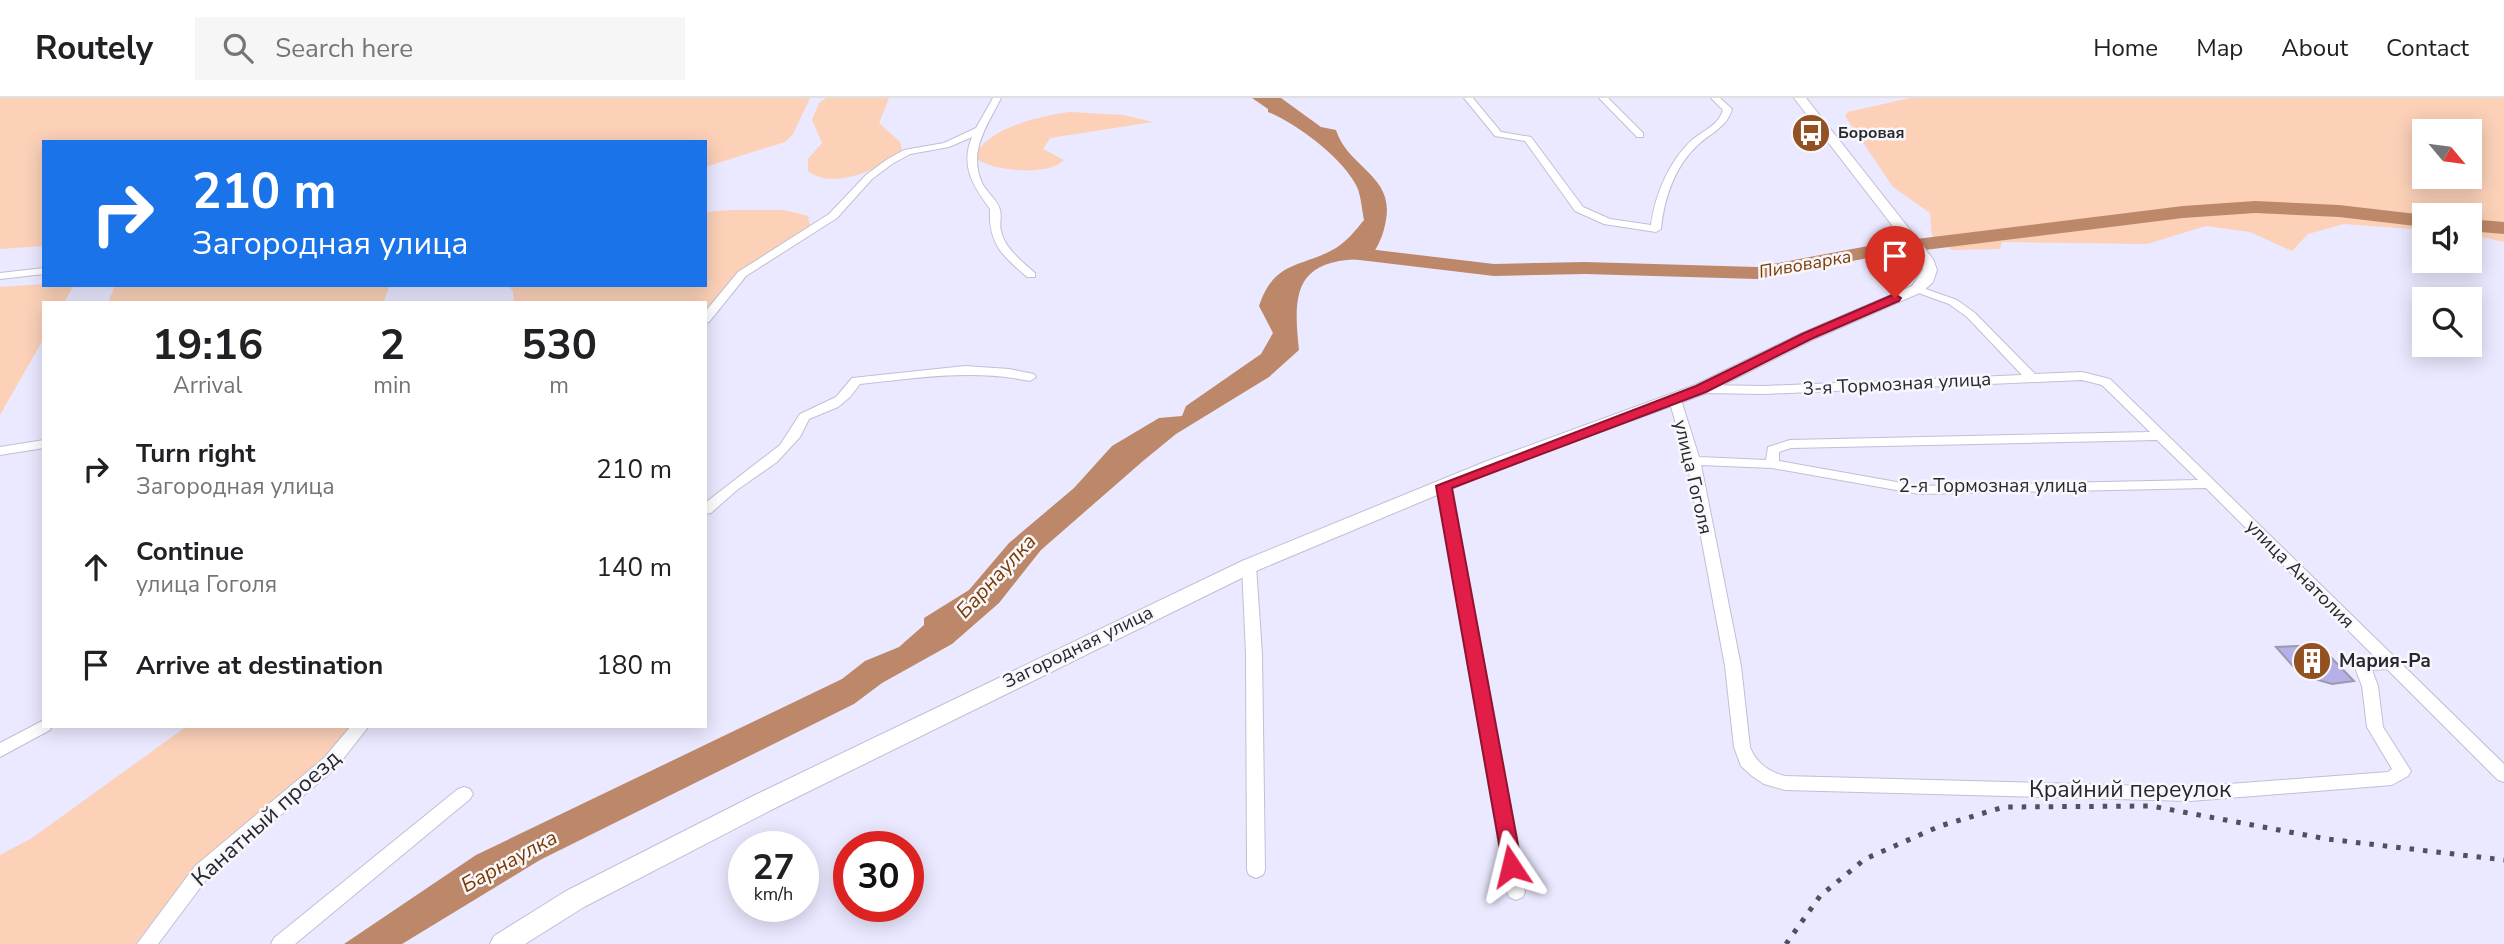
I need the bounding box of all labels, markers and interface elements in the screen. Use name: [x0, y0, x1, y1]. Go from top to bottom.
search box: [195, 17, 685, 80]
text: Routely: [35, 26, 153, 71]
icon: search: [219, 29, 257, 67]
text: Search here: [275, 31, 413, 66]
text: Home: [2093, 32, 2158, 64]
text: Map: [2196, 32, 2243, 64]
text: About: [2281, 32, 2348, 64]
text: Contact: [2386, 32, 2469, 64]
bus stop icon: Боровая: [1790, 112, 1832, 154]
north arrow: [2412, 119, 2482, 189]
map controls: [2412, 119, 2482, 357]
place label: Боровая: [1838, 122, 1905, 144]
text: 210 m: [192, 158, 336, 225]
icon: right: [77, 168, 168, 259]
button: sound: [2412, 203, 2482, 273]
text: Загородная улица: [192, 222, 469, 265]
pin: [1865, 226, 1925, 298]
icon: arrive: [1876, 237, 1914, 275]
water label: Пивоварка: [1757, 244, 1853, 284]
button: search: [2412, 287, 2482, 357]
text: 19:16: [152, 317, 263, 374]
text: 2: [380, 317, 405, 374]
text: 530: [521, 317, 597, 374]
street label: 3-я Тормозная улица: [1802, 366, 1992, 402]
text: Arrival: [173, 370, 242, 401]
text: min: [373, 370, 411, 401]
text: m: [549, 370, 569, 401]
street label: улица Гоголя: [1667, 417, 1719, 537]
text: Turn right: [136, 436, 255, 471]
icon: right: [77, 450, 115, 488]
text: 210 m: [596, 452, 672, 487]
text: Загородная улица: [136, 471, 335, 502]
street label: 2-я Тормозная улица: [1899, 473, 2087, 499]
street label: улица Анатолия: [2240, 514, 2360, 634]
water label: Барнаулка: [950, 528, 1042, 624]
text: Continue: [136, 534, 244, 569]
icon: ahead: [77, 548, 115, 586]
text: 140 m: [596, 550, 672, 585]
text: улица Гоголя: [136, 569, 277, 600]
street label: Загородная улица: [999, 599, 1157, 695]
building icon: Мария-Ра: [2291, 640, 2333, 682]
icon: arrive: [77, 646, 115, 684]
text: Arrive at destination: [136, 648, 383, 683]
text: 180 m: [596, 648, 672, 683]
place label: Мария-Ра: [2339, 648, 2431, 674]
street label: Канатный проезд: [185, 743, 347, 893]
street label: Крайний переулок: [2029, 774, 2232, 805]
water label: Барнаулка: [456, 823, 562, 899]
position arrow: [1474, 829, 1548, 903]
speed limit sign: 30: [833, 831, 924, 922]
text: 27: [752, 844, 795, 891]
text: km/h: [754, 882, 793, 906]

